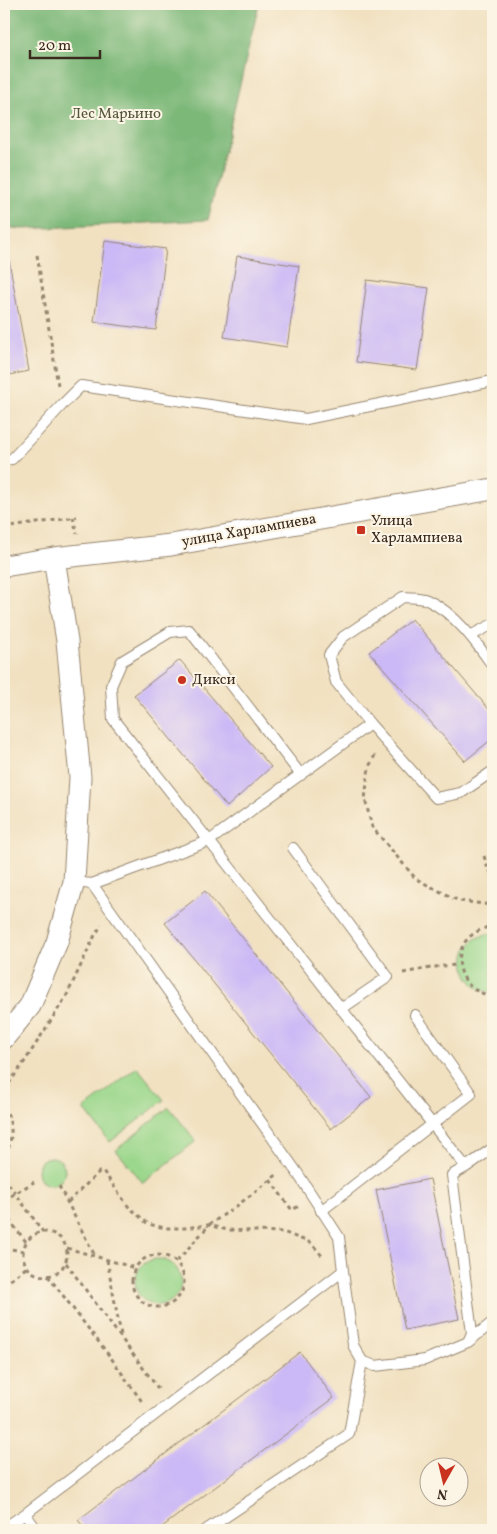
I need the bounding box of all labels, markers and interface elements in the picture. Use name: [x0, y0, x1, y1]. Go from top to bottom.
scale bar: [30, 28, 100, 60]
text: 20 m: [38, 36, 71, 57]
park label: Лес Марьино: [71, 104, 161, 125]
street label: улица Харлампиева: [180, 509, 318, 553]
place label: Улица Харлампиева: [371, 511, 463, 549]
marker: Улица Харлампиева: [355, 524, 367, 536]
place label: Дикси: [192, 670, 236, 691]
marker: Дикси: [176, 674, 188, 686]
north arrow: [420, 1456, 470, 1506]
text: N: [436, 1483, 449, 1504]

